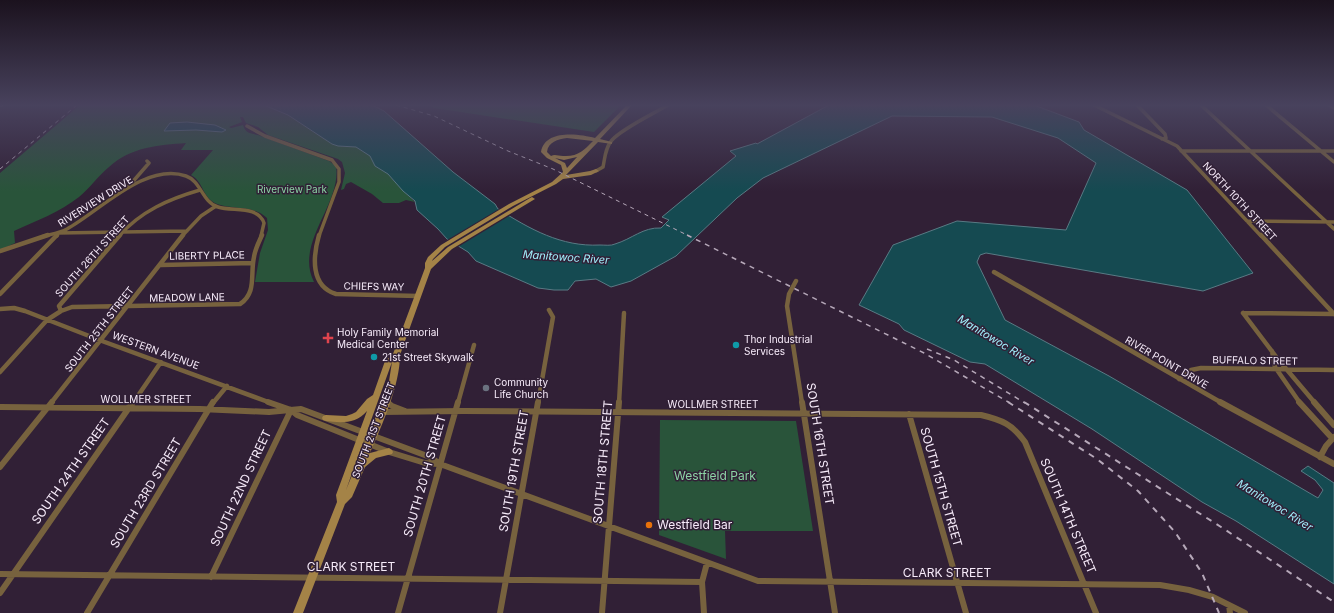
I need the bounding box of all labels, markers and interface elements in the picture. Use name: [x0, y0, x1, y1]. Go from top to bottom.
street label: NORTH 10TH STREET: [1200, 159, 1280, 243]
street label: RIVERVIEW DRIVE: [55, 173, 135, 229]
park label: Riverview Park: [257, 183, 328, 195]
street label: SOUTH 26TH STREET: [52, 213, 132, 299]
water label: Manitowoc River: [522, 247, 611, 267]
street label: LIBERTY PLACE: [169, 248, 245, 262]
street label: CHIEFS WAY: [343, 279, 405, 293]
street label: SOUTH 25TH STREET: [62, 284, 136, 374]
street label: MEADOW LANE: [149, 290, 225, 304]
water label: Manitowoc River: [955, 312, 1038, 369]
place label: Holy Family Memorial Medical Center: [337, 326, 439, 350]
street label: WESTERN AVENUE: [111, 329, 201, 371]
marker: Holy Family Memorial Medical Center: [322, 332, 334, 344]
place label: Thor Industrial Services: [744, 333, 813, 357]
street label: RIVER POINT DRIVE: [1123, 333, 1211, 391]
marker: Thor Industrial Services: [731, 340, 741, 350]
place label: 21st Street Skywalk: [382, 351, 474, 363]
marker: 21st Street Skywalk: [369, 352, 379, 362]
street label: BUFFALO STREET: [1212, 353, 1298, 367]
place label: Community Life Church: [494, 376, 549, 400]
street label: SOUTH 21ST STREET: [349, 380, 397, 480]
street label: SOUTH 16TH STREET: [803, 382, 838, 506]
marker: Community Life Church: [481, 383, 491, 393]
street label: WOLLMER STREET: [101, 393, 191, 405]
street label: WOLLMER STREET: [668, 398, 758, 410]
street label: SOUTH 18TH STREET: [590, 400, 615, 524]
street label: SOUTH 19TH STREET: [495, 409, 532, 533]
street label: SOUTH 20TH STREET: [400, 413, 449, 539]
street label: SOUTH 24TH STREET: [28, 415, 113, 527]
street label: SOUTH 15TH STREET: [917, 425, 966, 548]
street label: SOUTH 22ND STREET: [207, 427, 274, 548]
street label: SOUTH 23RD STREET: [107, 435, 184, 550]
street label: SOUTH 14TH STREET: [1037, 456, 1100, 576]
park label: Westfield Park: [674, 468, 756, 483]
water label: Manitowoc River: [1235, 476, 1316, 534]
place label: Westfield Bar: [657, 517, 733, 532]
marker: Westfield Bar: [644, 520, 654, 530]
street label: CLARK STREET: [307, 559, 395, 574]
street label: CLARK STREET: [903, 565, 991, 580]

